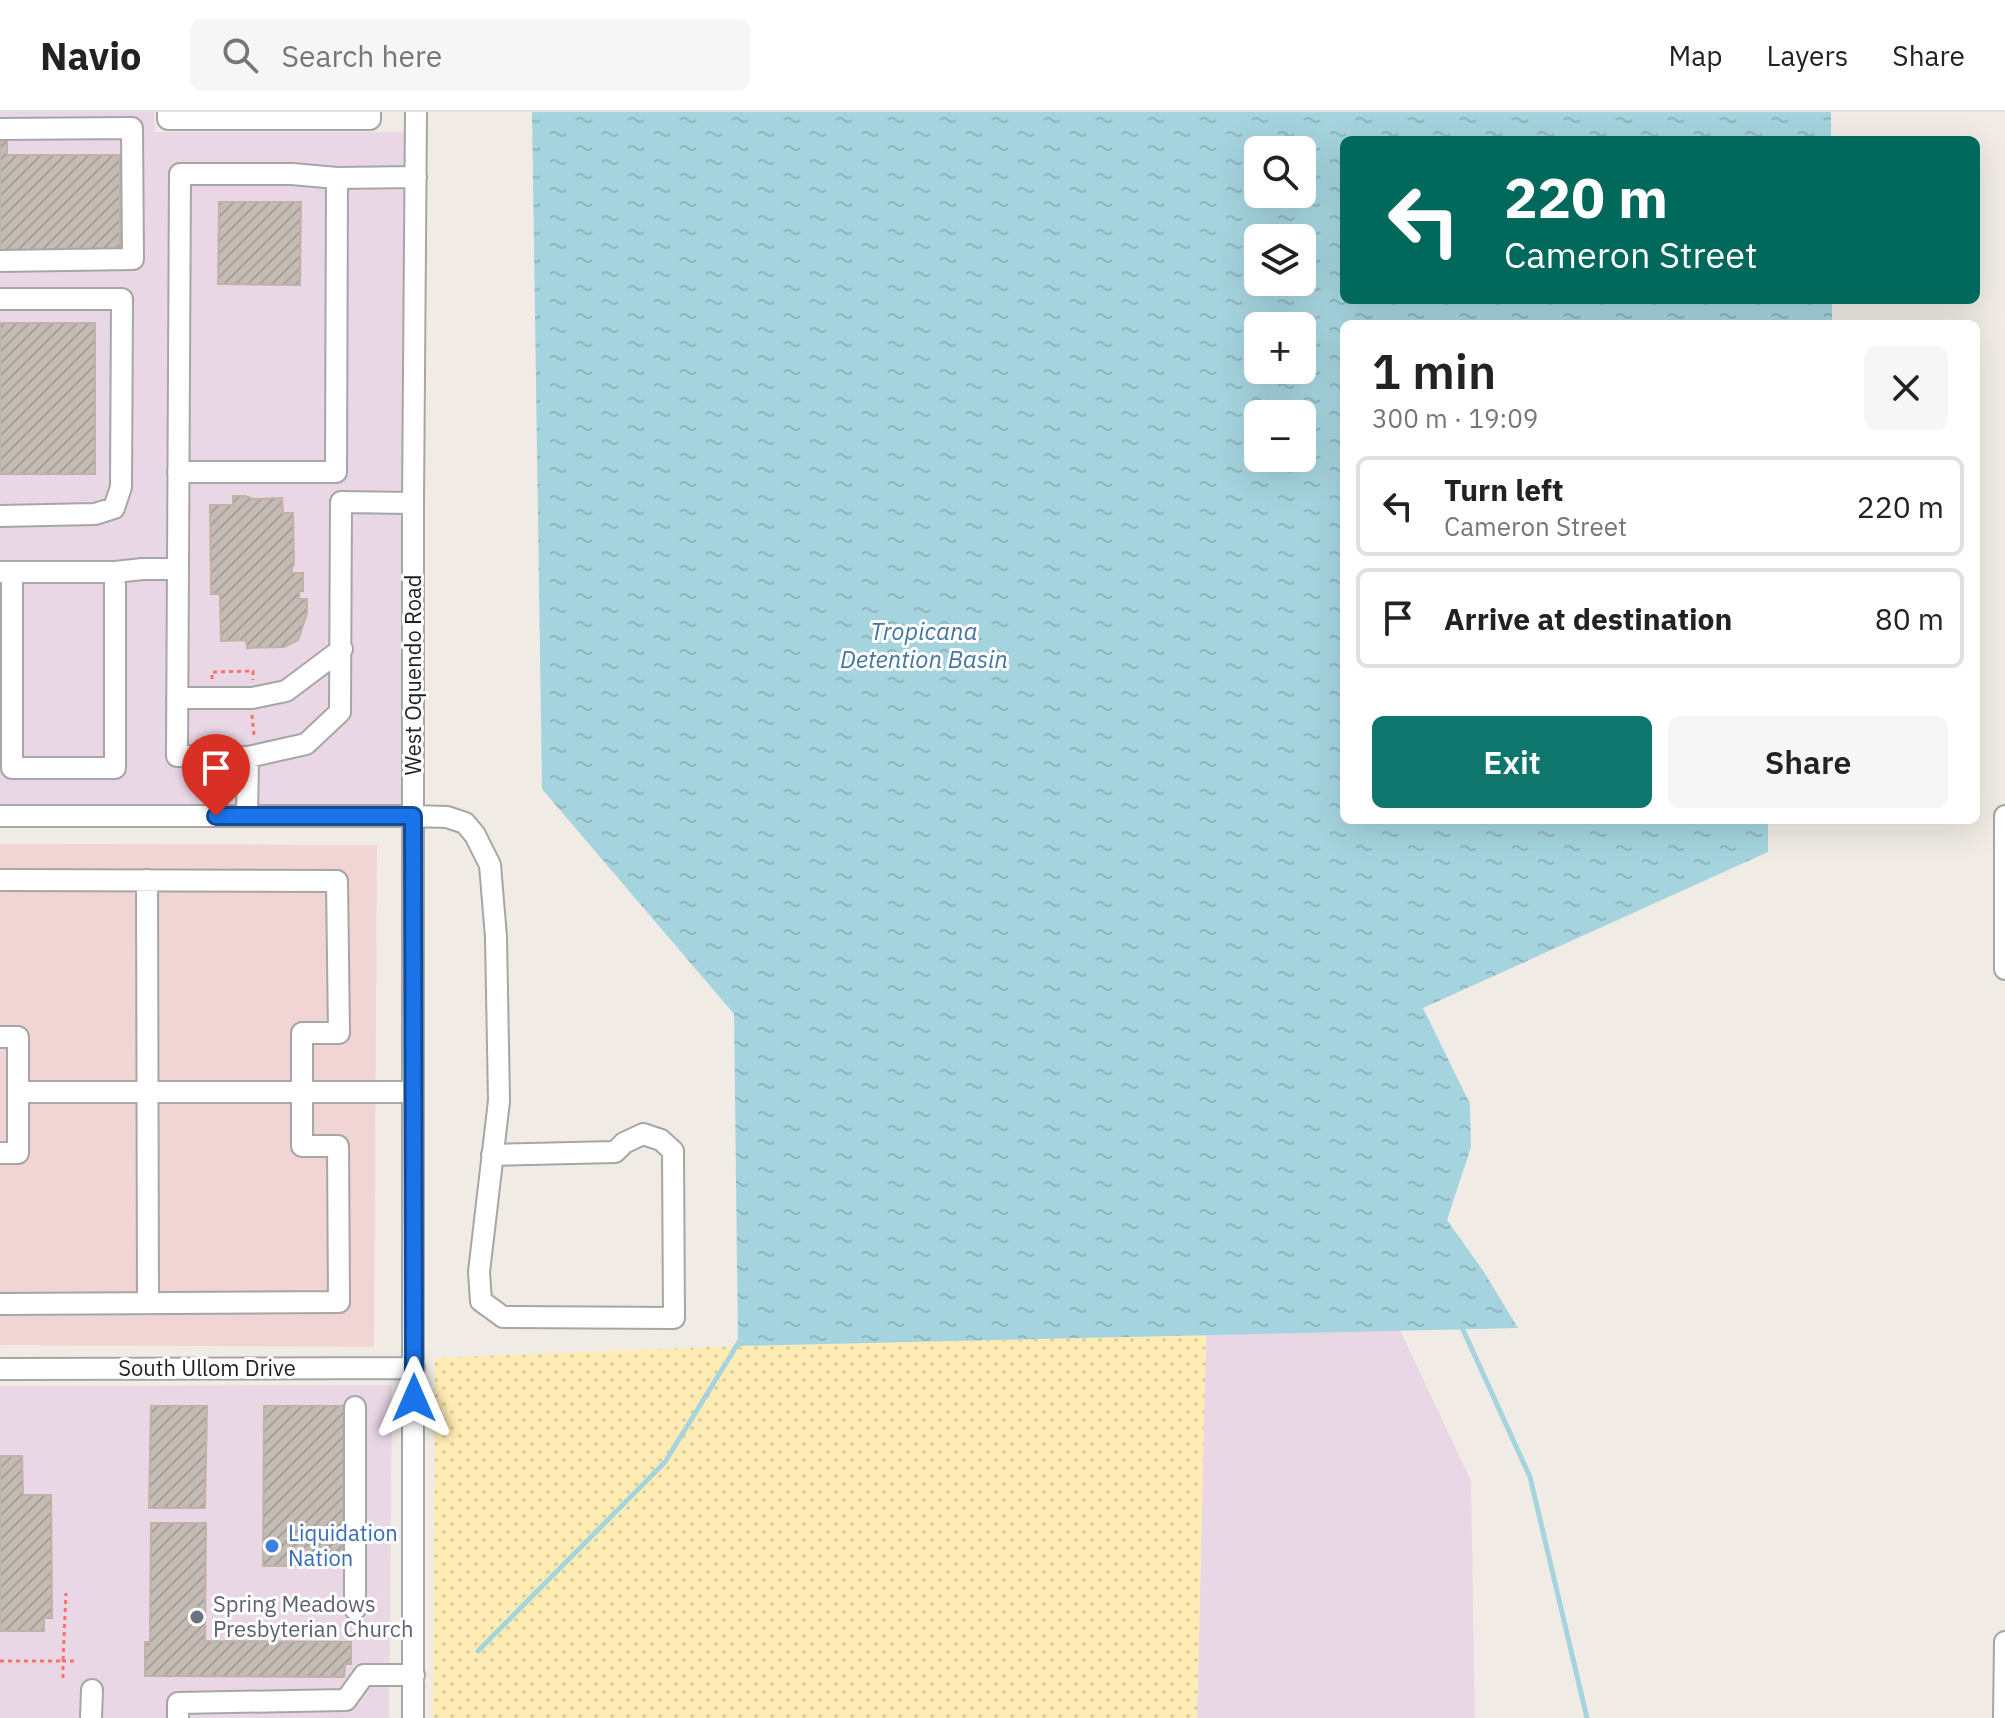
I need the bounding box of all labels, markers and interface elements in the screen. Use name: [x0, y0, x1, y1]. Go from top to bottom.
search box: [190, 19, 750, 91]
text: Navio: [40, 31, 142, 80]
icon: search: [218, 33, 262, 77]
text: Search here: [282, 36, 442, 75]
text: Map: [1668, 37, 1722, 74]
text: Layers: [1766, 37, 1848, 74]
text: Share: [1892, 37, 1965, 74]
map controls: [1244, 136, 1316, 472]
button: search: [1244, 136, 1316, 208]
text: 220 m: [1504, 161, 1668, 233]
icon: left: [1372, 168, 1476, 272]
button: layers: [1244, 224, 1316, 296]
text: Cameron Street: [1504, 231, 1758, 278]
button: +: [1244, 312, 1316, 384]
text: 1 min: [1372, 340, 1496, 402]
button: close: [1864, 346, 1948, 430]
button: −: [1244, 400, 1316, 472]
text: 300 m · 19:09: [1372, 401, 1538, 435]
text: Turn left: [1444, 470, 1563, 509]
icon: left: [1376, 484, 1420, 528]
text: 220 m: [1857, 487, 1944, 526]
text: Cameron Street: [1444, 509, 1627, 543]
street label: West Oquendo Road: [398, 574, 427, 776]
icon: arrive: [1376, 596, 1420, 640]
text: Arrive at destination: [1444, 599, 1732, 638]
text: 80 m: [1875, 599, 1944, 638]
water label: Tropicana Detention Basin: [840, 615, 1008, 675]
button: Exit: [1372, 716, 1652, 808]
button: Share: [1668, 716, 1948, 808]
pin: [182, 734, 250, 816]
icon: arrive: [194, 746, 238, 790]
street label: South Ullom Drive: [118, 1353, 296, 1382]
position arrow: [372, 1356, 456, 1440]
place label: Liquidation Nation: [288, 1518, 398, 1572]
marker: Liquidation Nation: [263, 1537, 281, 1555]
place label: Spring Meadows Presbyterian Church: [213, 1589, 413, 1643]
marker: Spring Meadows Presbyterian Church: [188, 1608, 206, 1626]

